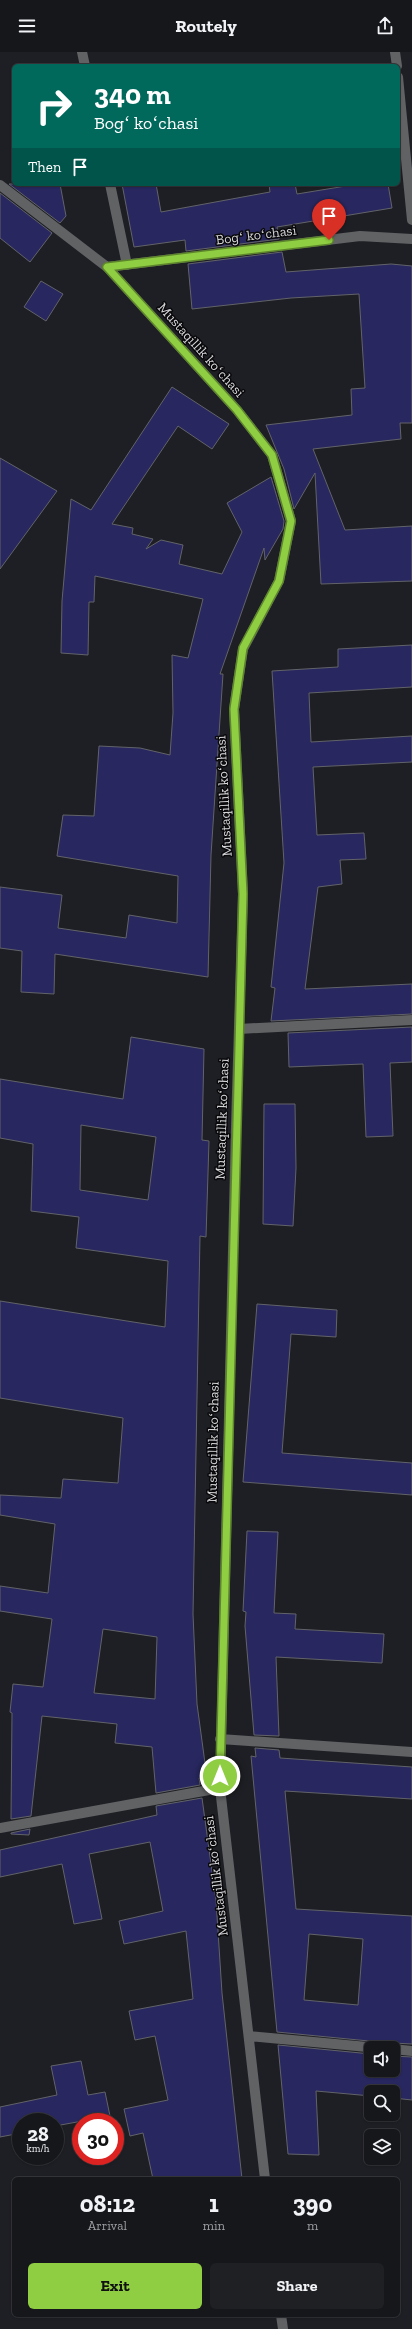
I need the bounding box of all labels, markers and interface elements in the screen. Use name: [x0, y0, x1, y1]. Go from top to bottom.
icon: menu: [16, 15, 38, 37]
text: Routely: [175, 15, 237, 37]
icon: share: [374, 15, 396, 37]
text: 340 m: [94, 78, 171, 111]
icon: right: [28, 80, 80, 132]
text: Bogʻ koʻchasi: [94, 112, 198, 134]
icon: arrive: [69, 156, 91, 178]
text: Then: [28, 158, 61, 176]
pin: [312, 199, 346, 240]
icon: arrive: [318, 205, 340, 227]
street label: Bogʻ koʻchasi: [215, 222, 297, 248]
street label: Mustaqillik koʻchasi: [154, 299, 248, 401]
street label: Mustaqillik koʻchasi: [212, 735, 236, 857]
street label: Mustaqillik koʻchasi: [211, 1058, 233, 1180]
street label: Mustaqillik koʻchasi: [203, 1381, 223, 1503]
position arrow: [199, 1755, 241, 1797]
street label: Mustaqillik koʻchasi: [200, 1815, 232, 1937]
map controls: [364, 2041, 400, 2165]
button: sound: [364, 2041, 400, 2077]
button: search: [364, 2085, 400, 2121]
speed limit sign: 30: [72, 2113, 124, 2165]
text: 28: [27, 2122, 49, 2146]
button: layers: [364, 2129, 400, 2165]
text: km/h: [27, 2143, 49, 2155]
text: 08:12: [80, 2189, 135, 2218]
text: 1: [209, 2189, 219, 2218]
text: 390: [293, 2189, 332, 2218]
text: Arrival: [88, 2218, 127, 2233]
text: min: [203, 2218, 225, 2233]
text: m: [307, 2218, 318, 2233]
button: Exit: [28, 2263, 202, 2309]
button: Share: [210, 2263, 384, 2309]

